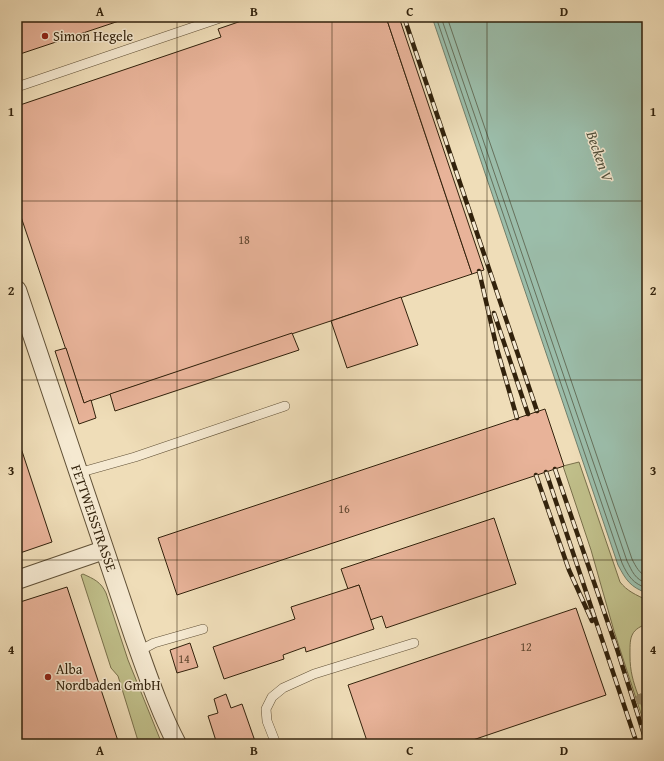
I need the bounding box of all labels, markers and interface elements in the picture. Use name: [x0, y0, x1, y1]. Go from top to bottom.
text: A: [96, 2, 105, 21]
text: B: [250, 2, 258, 21]
text: C: [406, 2, 414, 21]
text: D: [560, 2, 568, 21]
place label: Simon Hegele: [53, 26, 134, 46]
marker: Simon Hegele: [40, 31, 50, 41]
text: 1: [8, 102, 14, 121]
text: 1: [650, 102, 656, 121]
water label: Becken V: [581, 127, 619, 185]
house number: 18: [238, 231, 250, 248]
text: 2: [8, 281, 15, 300]
text: 2: [650, 281, 657, 300]
text: 3: [8, 461, 14, 480]
text: 3: [650, 461, 656, 480]
street label: FETTWEISSTRASSE: [66, 462, 122, 574]
house number: 16: [338, 500, 350, 517]
house number: 12: [520, 638, 532, 655]
text: 4: [8, 640, 15, 659]
text: 4: [650, 640, 657, 659]
house number: 14: [178, 650, 190, 667]
place label: Alba Nordbaden GmbH: [56, 659, 160, 695]
marker: Alba Nordbaden GmbH: [43, 672, 53, 682]
text: A: [96, 741, 105, 760]
text: B: [250, 741, 258, 760]
text: C: [406, 741, 414, 760]
text: D: [560, 741, 568, 760]

